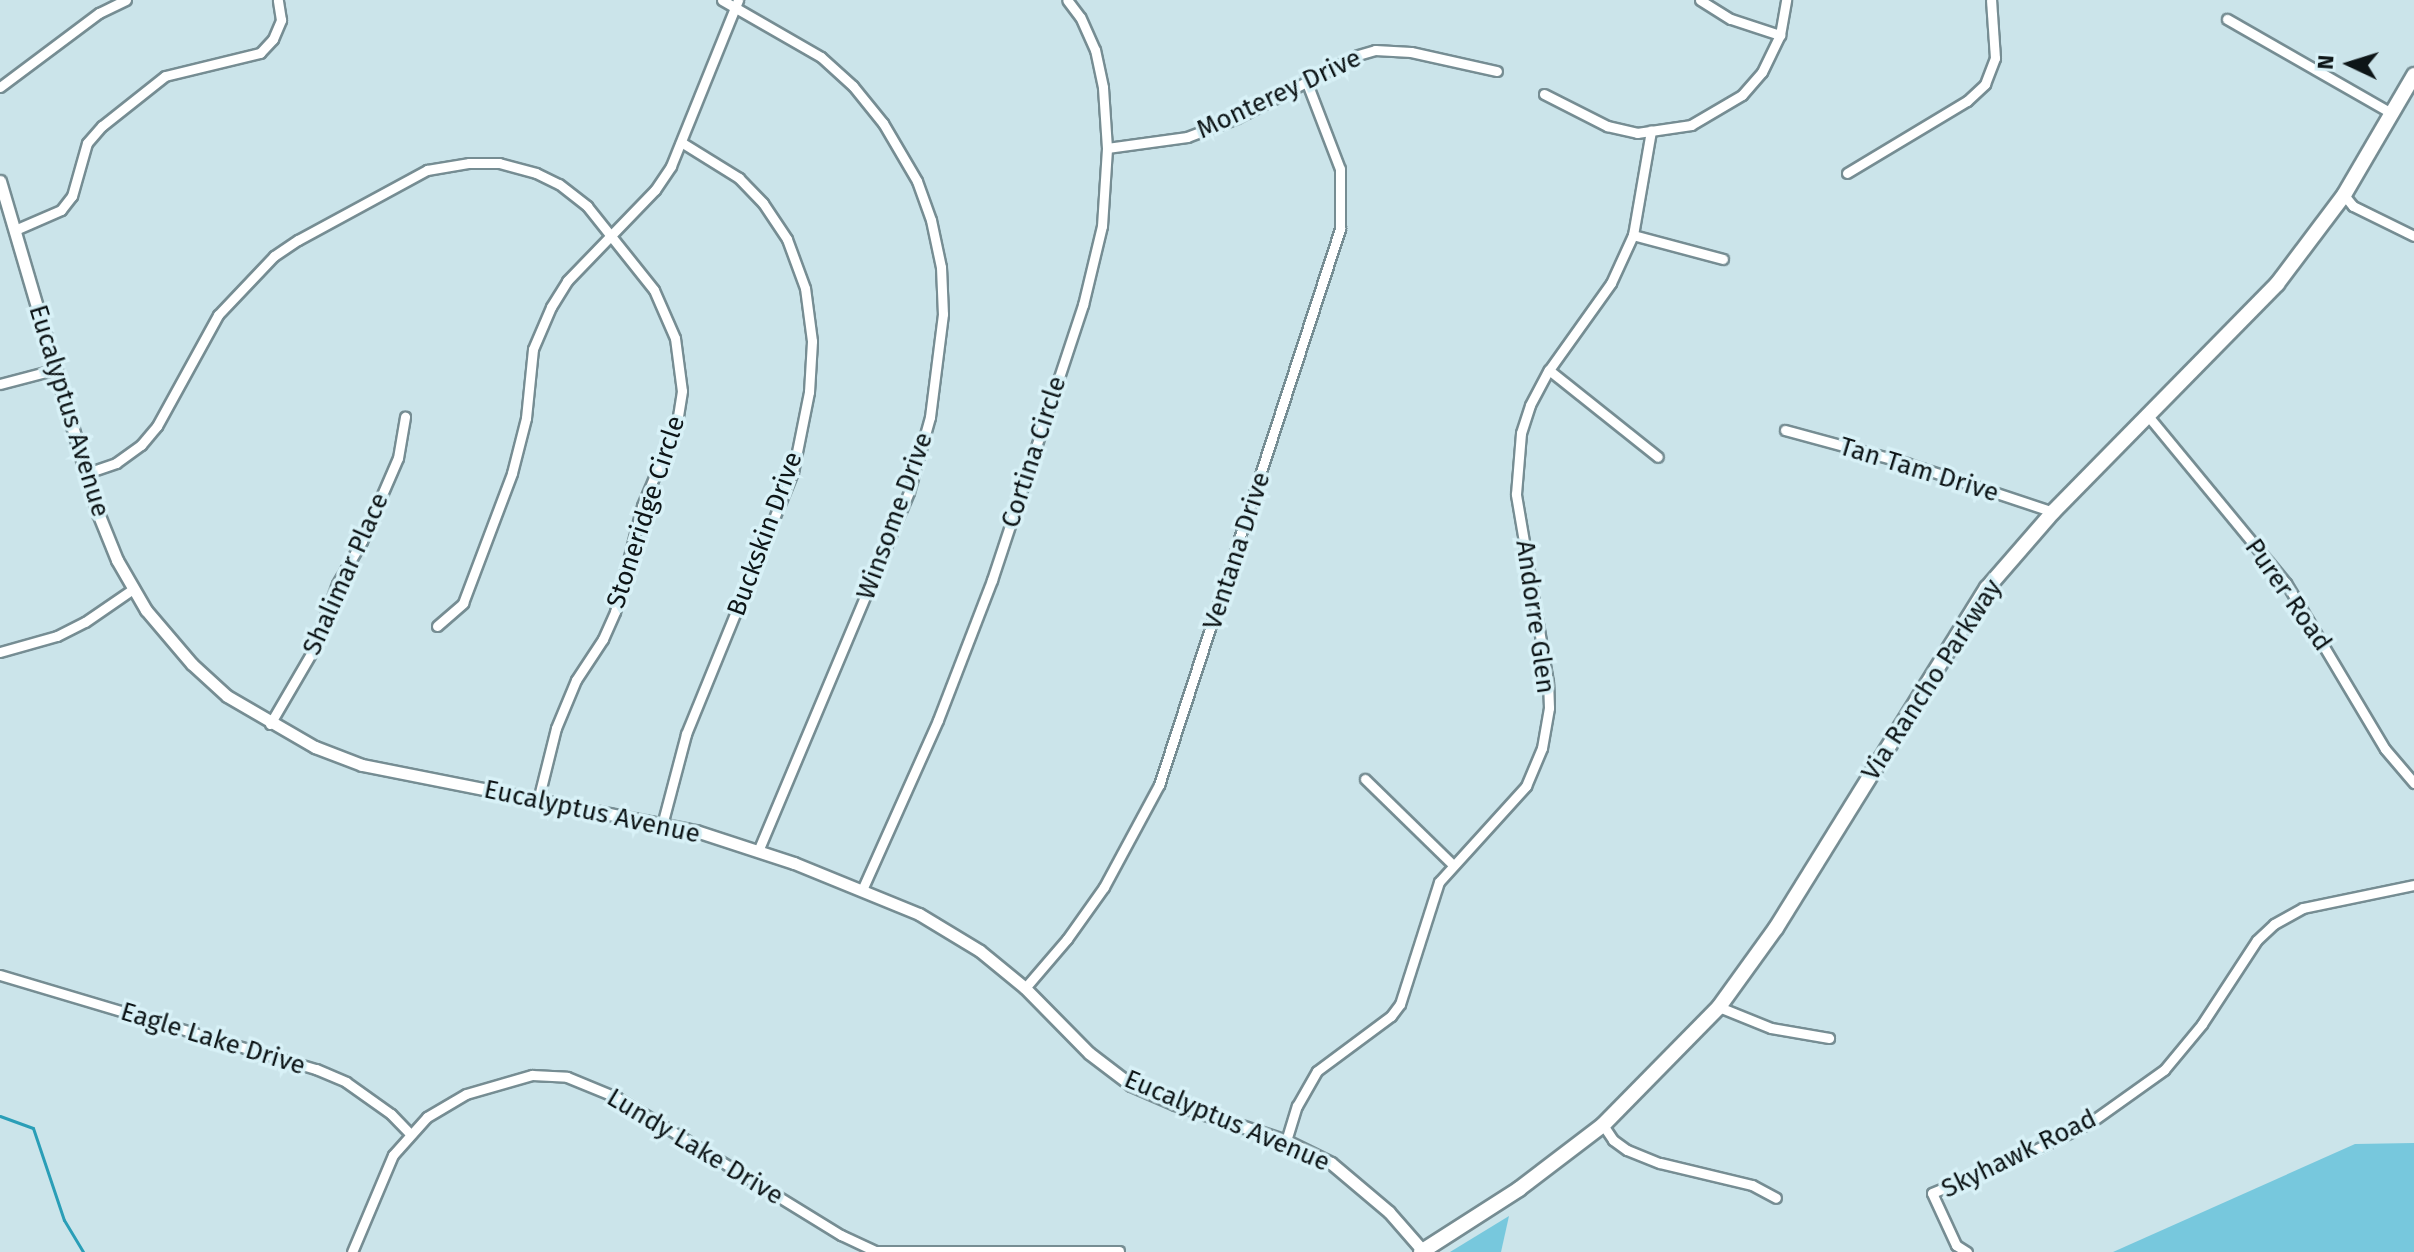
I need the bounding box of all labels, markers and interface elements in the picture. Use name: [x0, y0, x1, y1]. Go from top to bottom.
north arrow: [2310, 24, 2390, 104]
street label: Monterey Drive: [1192, 42, 1366, 146]
text: N: [2312, 54, 2340, 71]
street label: Eucalyptus Avenue: [22, 301, 116, 521]
street label: Cortina Circle: [995, 372, 1073, 532]
street label: Stoneridge Circle: [600, 412, 692, 612]
street label: Winsome Drive: [850, 428, 940, 604]
street label: Tan Tam Drive: [1836, 431, 2002, 509]
street label: Buckskin Drive: [721, 448, 809, 620]
street label: Ventana Drive: [1197, 468, 1277, 634]
street label: Shalimar Place: [296, 488, 396, 660]
street label: Purer Road: [2238, 533, 2338, 657]
street label: Andorre Glen: [1509, 538, 1561, 696]
street label: Via Rancho Parkway: [1855, 574, 2009, 786]
street label: Eucalyptus Avenue: [481, 774, 703, 850]
street label: Eagle Lake Drive: [117, 996, 309, 1082]
street label: Eucalyptus Avenue: [1120, 1064, 1334, 1178]
street label: Lundy Lake Drive: [601, 1082, 789, 1212]
street label: Skyhawk Road: [1937, 1103, 2101, 1205]

